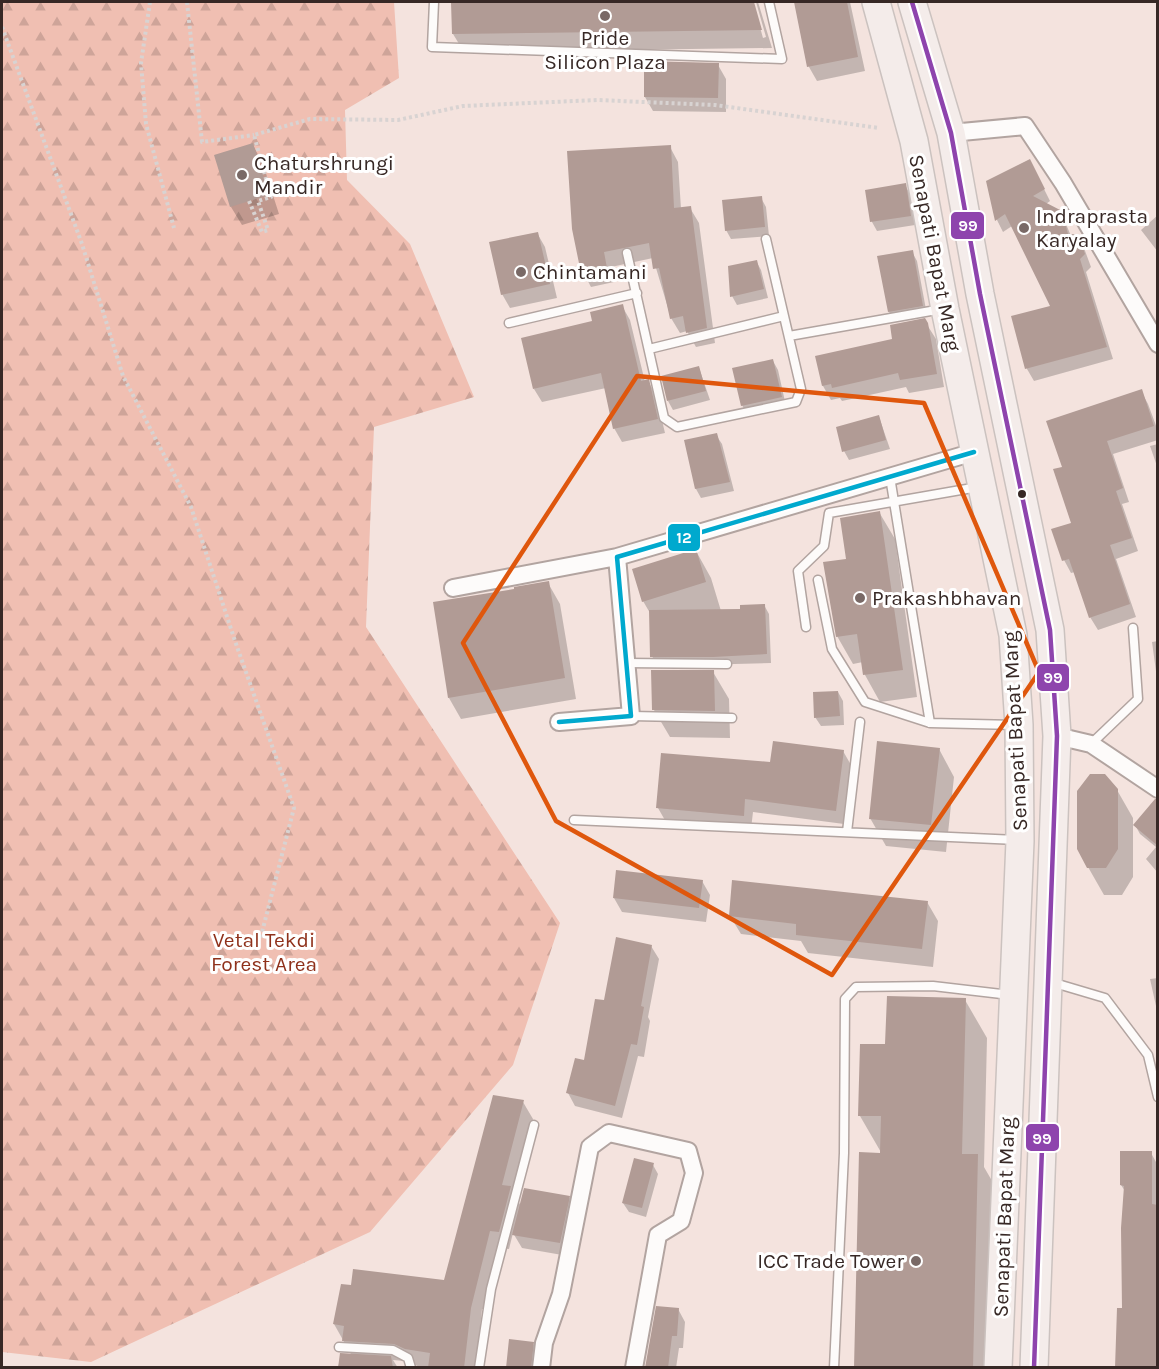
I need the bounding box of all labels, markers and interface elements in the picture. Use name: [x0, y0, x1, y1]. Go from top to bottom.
marker: Pride Silicon Plaza: [598, 9, 612, 23]
place label: Pride Silicon Plaza: [544, 26, 666, 74]
place label: Chaturshrungi Mandir: [254, 151, 394, 199]
street label: Senapati Bapat Marg: [904, 152, 966, 354]
marker: Chaturshrungi Mandir: [235, 168, 249, 182]
place label: Indraprasta Karyalay: [1036, 204, 1148, 252]
line badge: 99: [950, 211, 985, 240]
text: 99: [958, 216, 978, 235]
marker: Indraprasta Karyalay: [1017, 221, 1031, 235]
place label: Chintamani: [533, 260, 647, 284]
marker: Chintamani: [514, 265, 528, 279]
unlabelled marker: [1016, 488, 1028, 500]
line badge: 12: [667, 523, 701, 552]
text: 12: [676, 528, 692, 547]
place label: Prakashbhavan: [872, 586, 1021, 610]
marker: Prakashbhavan: [853, 591, 867, 605]
street label: Senapati Bapat Marg: [998, 630, 1032, 832]
line badge: 99: [1036, 663, 1070, 692]
text: 99: [1043, 668, 1063, 687]
park label: Vetal Tekdi Forest Area: [211, 928, 317, 976]
street label: Senapati Bapat Marg: [989, 1116, 1019, 1318]
line badge: 99: [1025, 1123, 1060, 1152]
text: 99: [1032, 1129, 1052, 1148]
place label: ICC Trade Tower: [757, 1249, 904, 1273]
marker: ICC Trade Tower: [909, 1254, 923, 1268]

